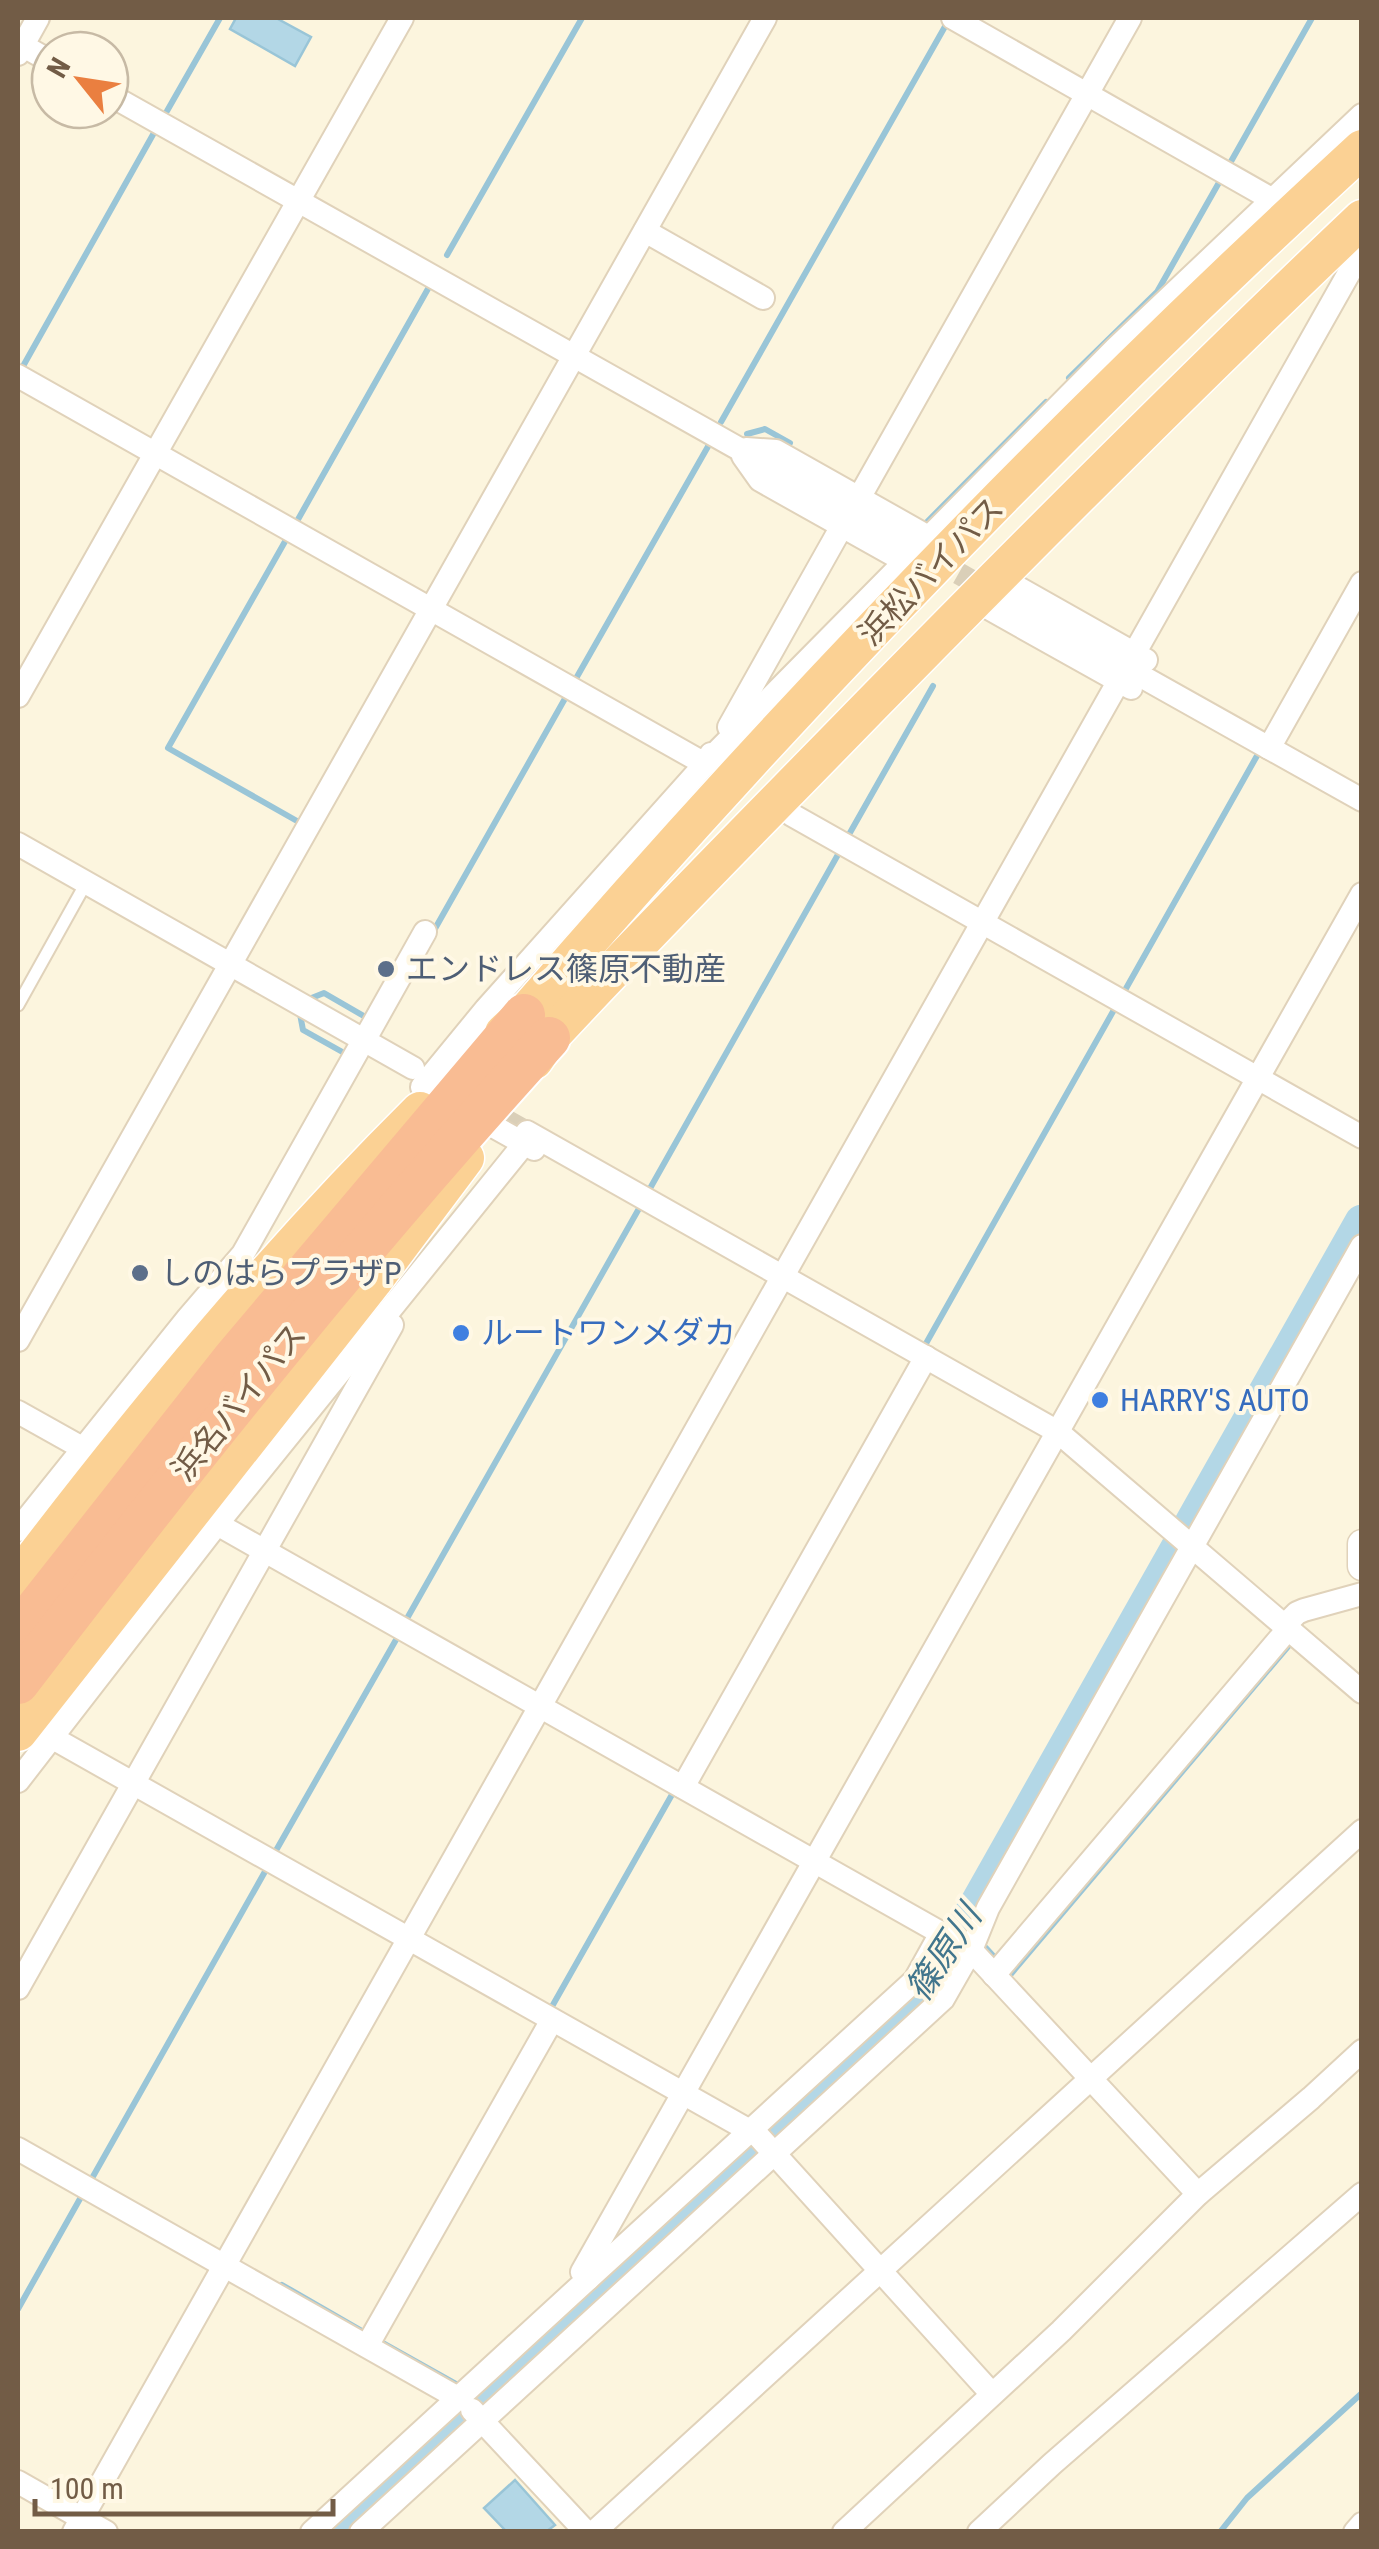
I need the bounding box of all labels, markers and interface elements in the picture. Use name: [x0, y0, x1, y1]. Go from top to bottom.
north arrow: [30, 30, 130, 130]
text: N: [40, 52, 77, 83]
street label: 浜松バイパス: [851, 489, 1011, 653]
place label: エンドレス篠原不動産: [406, 950, 726, 988]
marker: エンドレス篠原不動産: [375, 958, 397, 980]
place label: しのはらプラザP: [160, 1254, 402, 1292]
marker: しのはらプラザP: [129, 1262, 151, 1284]
place label: ルートワンメダカ: [481, 1314, 736, 1352]
street label: 浜名バイパス: [164, 1316, 314, 1488]
marker: ルートワンメダカ: [450, 1322, 472, 1344]
place label: HARRY'S AUTO: [1120, 1381, 1310, 1419]
marker: HARRY'S AUTO: [1089, 1389, 1111, 1411]
water label: 篠原川: [898, 1894, 992, 2008]
scale bar: [35, 2454, 332, 2516]
text: 100 m: [50, 2471, 124, 2506]

